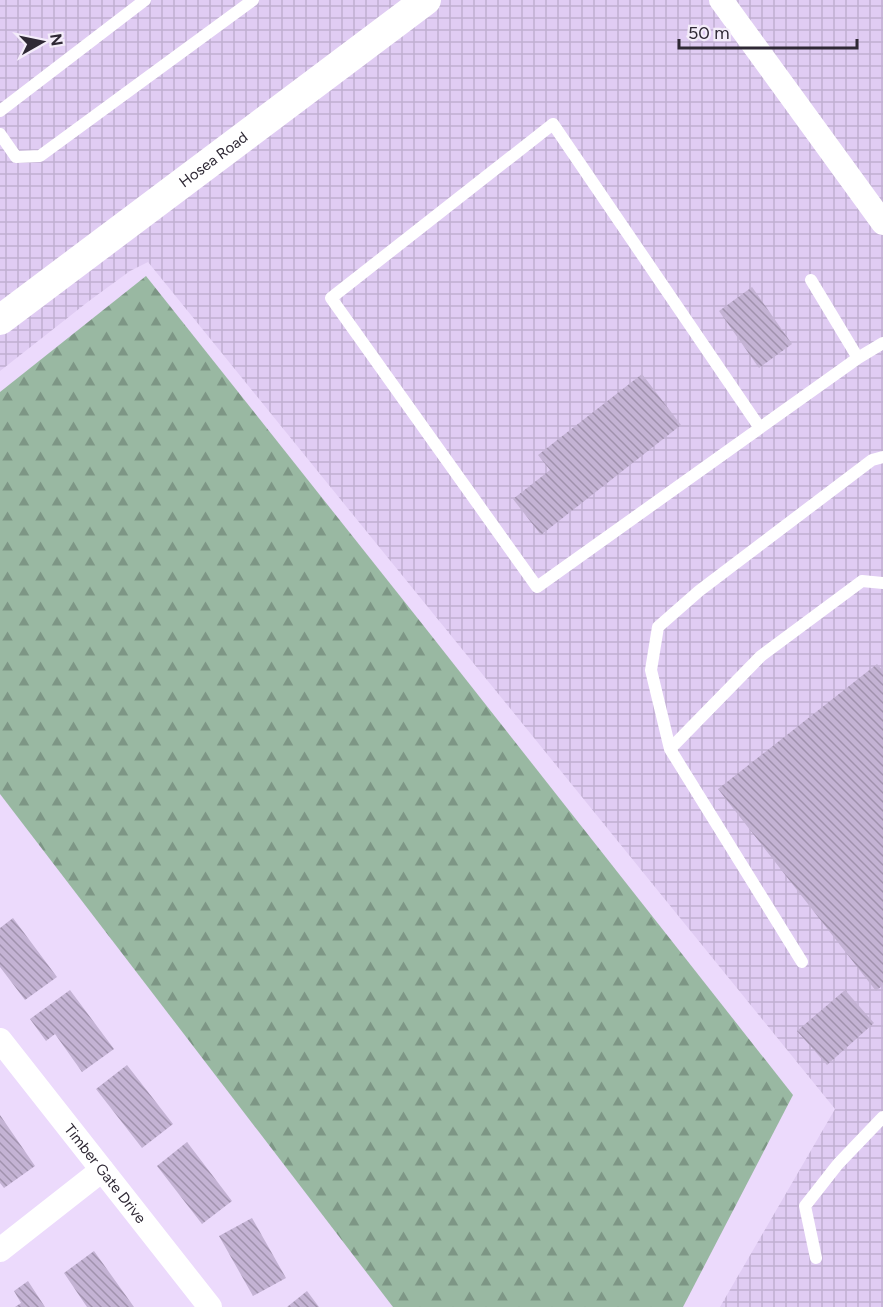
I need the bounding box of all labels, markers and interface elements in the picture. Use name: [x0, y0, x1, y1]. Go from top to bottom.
north arrow: [12, 12, 72, 72]
scale bar: [679, 12, 858, 50]
text: 50 m: [688, 22, 730, 44]
text: N: [46, 32, 67, 47]
street label: Hosea Road: [176, 128, 251, 191]
street label: Timber Gate Drive: [60, 1120, 150, 1227]

